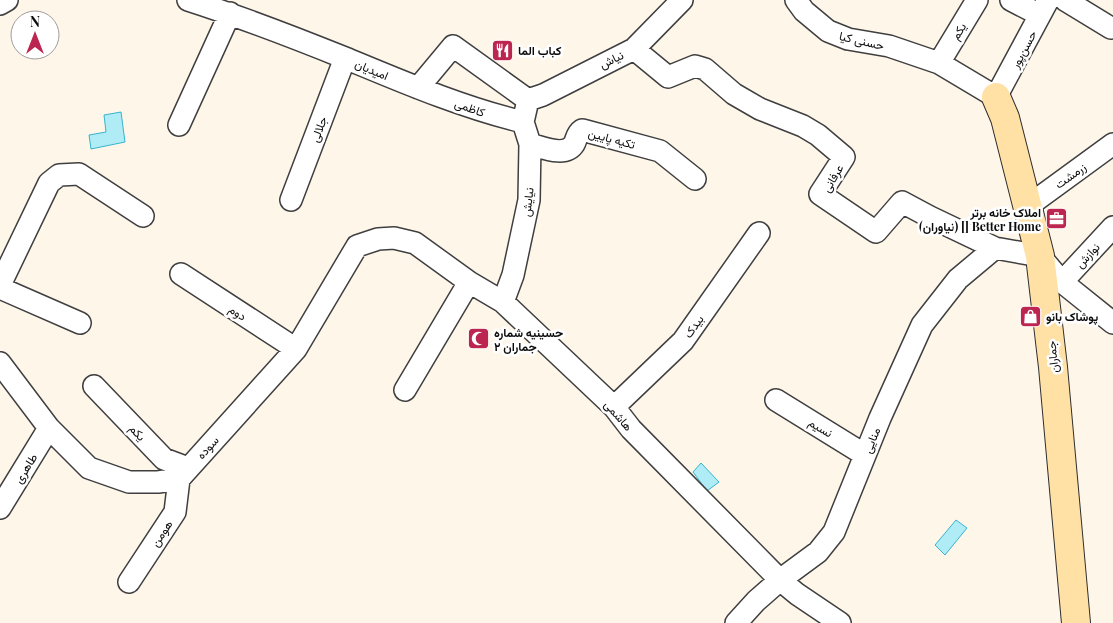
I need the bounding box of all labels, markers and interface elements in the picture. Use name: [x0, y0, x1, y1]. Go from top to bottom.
north arrow: [10, 10, 60, 60]
text: N: [30, 12, 40, 31]
street label: یکم: [947, 19, 970, 43]
street label: حسنی کیا: [838, 27, 886, 54]
street label: حسن‌پور: [1006, 27, 1040, 72]
restaurant icon: كباب الما: [490, 38, 514, 62]
place label: كباب الما: [518, 42, 562, 58]
street label: نیاش: [596, 46, 626, 73]
street label: امیدیان: [353, 55, 391, 83]
street label: کاظمی: [452, 94, 487, 121]
street label: جلالی: [306, 114, 331, 145]
street label: تکیه پایین: [586, 124, 637, 153]
street label: زرمشت: [1051, 158, 1089, 193]
street label: عرفانی: [818, 161, 847, 195]
street label: نیایش: [517, 186, 538, 218]
place label: املاک خانه برتر (نیاوران) [] Better Home: [919, 204, 1041, 235]
office icon: املاک خانه برتر (نیاوران) [] Better Home: [1045, 207, 1069, 231]
street label: نوازش: [1071, 239, 1103, 272]
street label: دوم: [225, 300, 250, 325]
shop icon: پوشاک بانو: [1018, 304, 1042, 328]
place label: پوشاک بانو: [1046, 308, 1098, 325]
street label: بیدک: [679, 311, 707, 341]
place label: حسینیه شماره ۲ جماران: [494, 324, 563, 355]
mosque icon: حسینیه شماره ۲ جماران: [466, 327, 490, 351]
street label: جماران: [1042, 340, 1063, 374]
street label: هاشمی: [600, 396, 637, 434]
street label: نسیم: [805, 414, 836, 441]
street label: یکم: [125, 420, 150, 445]
street label: منایی: [859, 425, 884, 456]
street label: سوده: [192, 432, 222, 463]
street label: طاهری: [10, 450, 41, 487]
street label: هومن: [146, 517, 176, 550]

